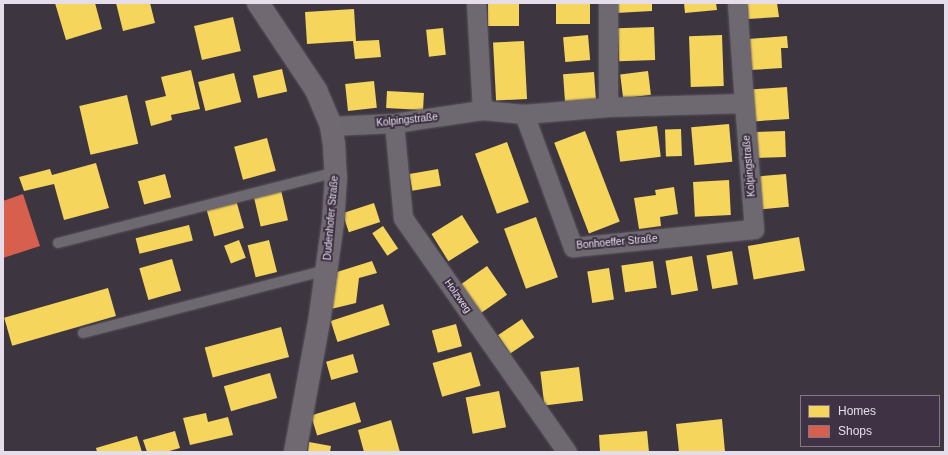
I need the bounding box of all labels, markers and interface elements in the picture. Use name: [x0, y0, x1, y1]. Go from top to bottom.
street label: Kolpingstraße: [376, 111, 438, 129]
street label: Kolpingstraße: [740, 135, 758, 197]
street label: Dudenhofer Straße: [321, 175, 341, 261]
street label: Bonhoeffer Straße: [576, 232, 658, 252]
street label: Holzweg: [442, 277, 474, 315]
legend: [800, 395, 940, 447]
text: Homes: [838, 404, 876, 418]
text: Shops: [838, 424, 872, 438]

